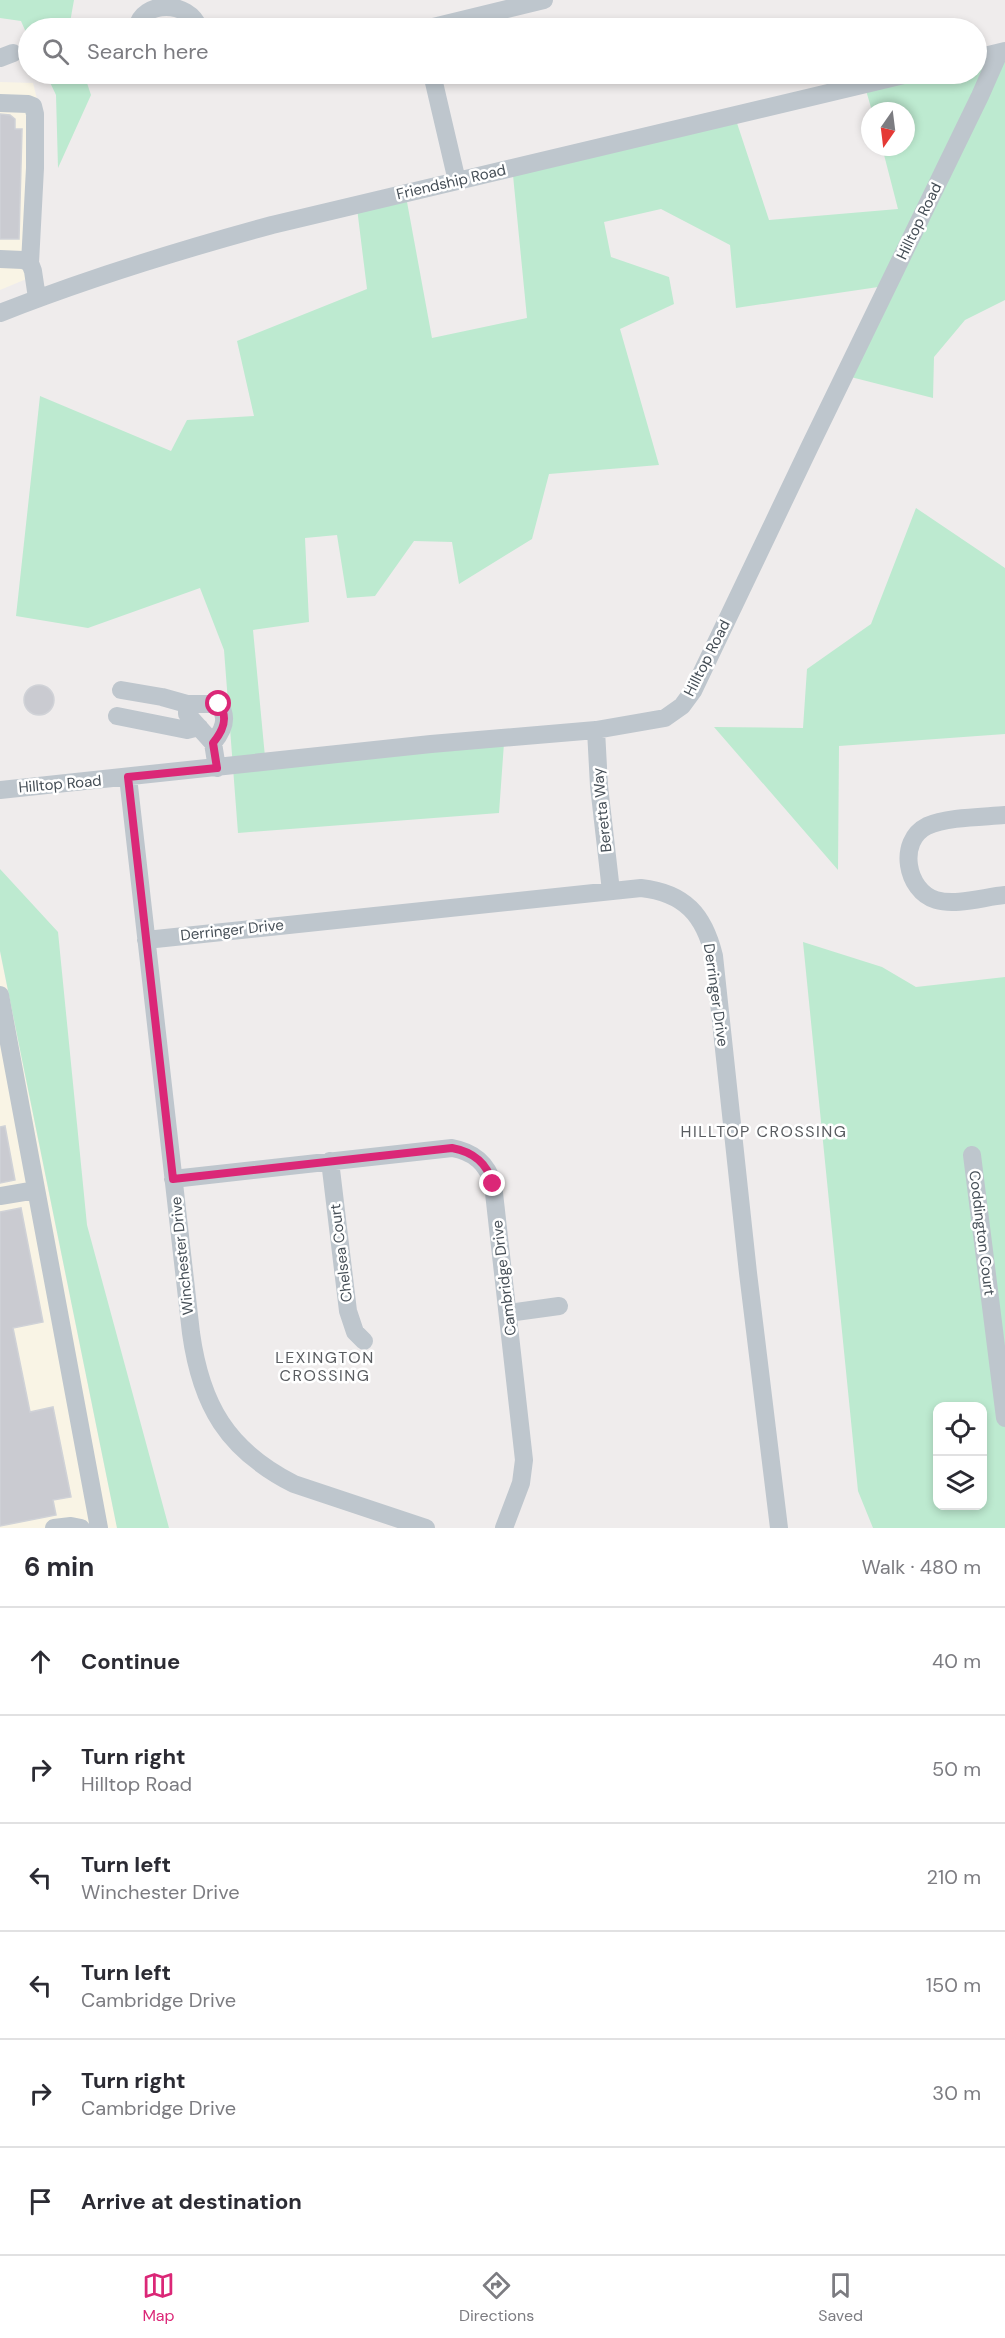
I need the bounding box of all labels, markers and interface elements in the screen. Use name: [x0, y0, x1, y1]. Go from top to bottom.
search box: [18, 18, 987, 84]
icon: search: [39, 35, 72, 68]
text: Search here: [87, 37, 208, 66]
north arrow: [861, 102, 915, 156]
street label: Friendship Road: [394, 160, 508, 204]
street label: Hilltop Road: [892, 179, 946, 263]
street label: Hilltop Road: [679, 616, 735, 700]
route start: [205, 690, 231, 716]
street label: Beretta Way: [588, 766, 616, 853]
street label: Hilltop Road: [18, 770, 102, 798]
street label: Derringer Drive: [179, 915, 285, 945]
street label: Derringer Drive: [699, 942, 733, 1048]
district label: HILLTOP CROSSING: [681, 1121, 847, 1142]
street label: Coddington Court: [964, 1169, 1000, 1297]
route end: [479, 1170, 505, 1196]
street label: Winchester Drive: [166, 1196, 198, 1316]
street label: Chelsea Court: [325, 1202, 357, 1303]
street label: Cambridge Drive: [487, 1219, 521, 1337]
district label: LEXINGTON CROSSING: [275, 1347, 375, 1386]
map controls: [933, 1402, 987, 1510]
button: locate: [933, 1402, 987, 1456]
button: layers: [933, 1456, 987, 1510]
text: 6 min: [24, 1550, 94, 1584]
text: Walk · 480 m: [861, 1554, 981, 1580]
icon: ahead: [24, 1645, 57, 1678]
text: Continue: [81, 1647, 180, 1676]
text: 40 m: [932, 1648, 981, 1674]
text: Turn right: [81, 1742, 186, 1771]
icon: right: [24, 1753, 57, 1786]
text: 50 m: [932, 1756, 981, 1782]
text: Hilltop Road: [81, 1771, 192, 1797]
text: Turn left: [81, 1850, 171, 1879]
icon: left: [24, 1861, 57, 1894]
text: 210 m: [926, 1864, 981, 1890]
text: Winchester Drive: [81, 1879, 240, 1905]
text: Turn left: [81, 1958, 171, 1987]
icon: left: [24, 1969, 57, 2002]
text: 150 m: [926, 1972, 981, 1998]
text: Cambridge Drive: [81, 1987, 236, 2013]
text: Turn right: [81, 2066, 186, 2095]
icon: right: [24, 2077, 57, 2110]
text: 30 m: [932, 2080, 981, 2106]
text: Cambridge Drive: [81, 2095, 236, 2121]
icon: arrive: [24, 2185, 57, 2218]
text: Arrive at destination: [81, 2187, 302, 2216]
tab: Map: [142, 2269, 175, 2326]
tab: Directions: [459, 2269, 534, 2326]
tab: Saved: [818, 2269, 863, 2326]

